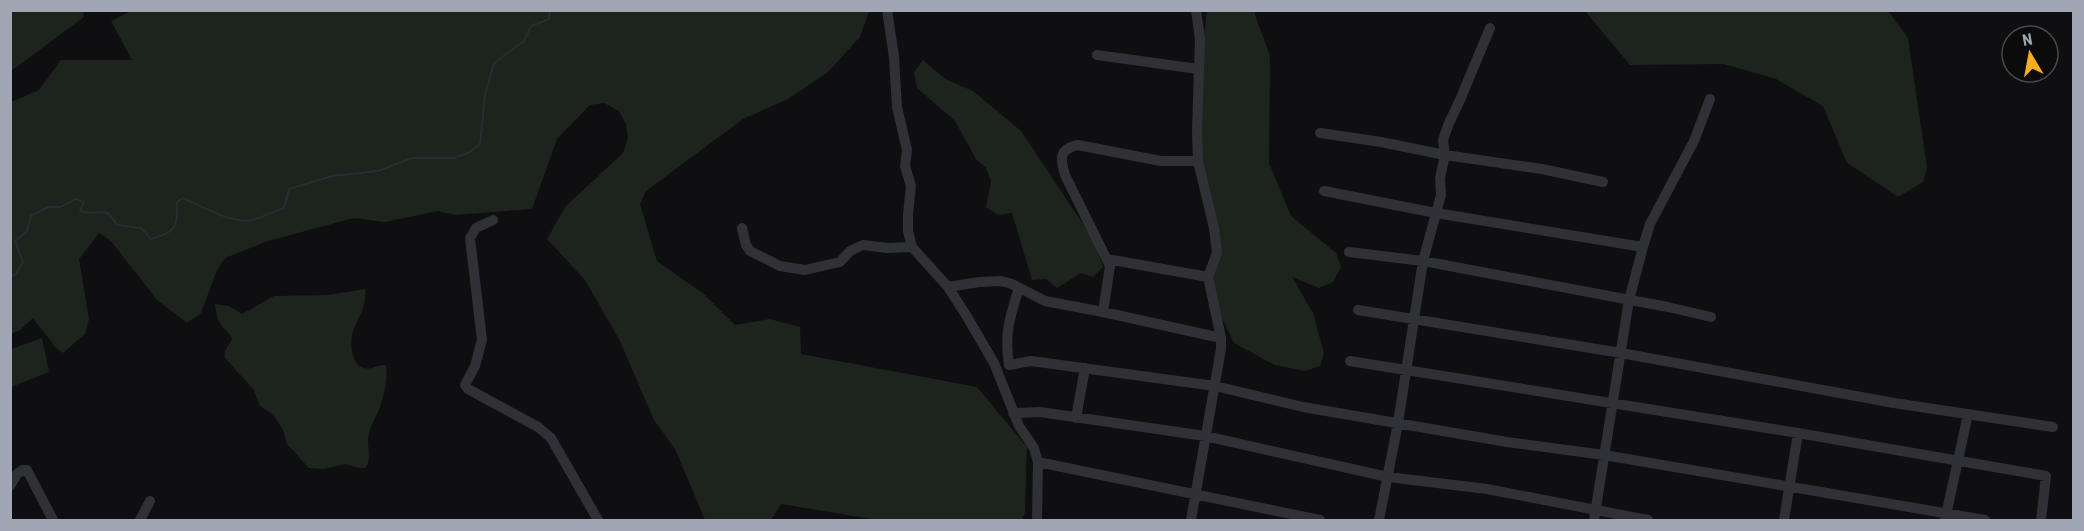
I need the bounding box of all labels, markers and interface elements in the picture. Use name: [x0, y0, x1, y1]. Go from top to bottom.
north arrow: [2000, 24, 2060, 84]
text: N: [2021, 30, 2034, 50]

